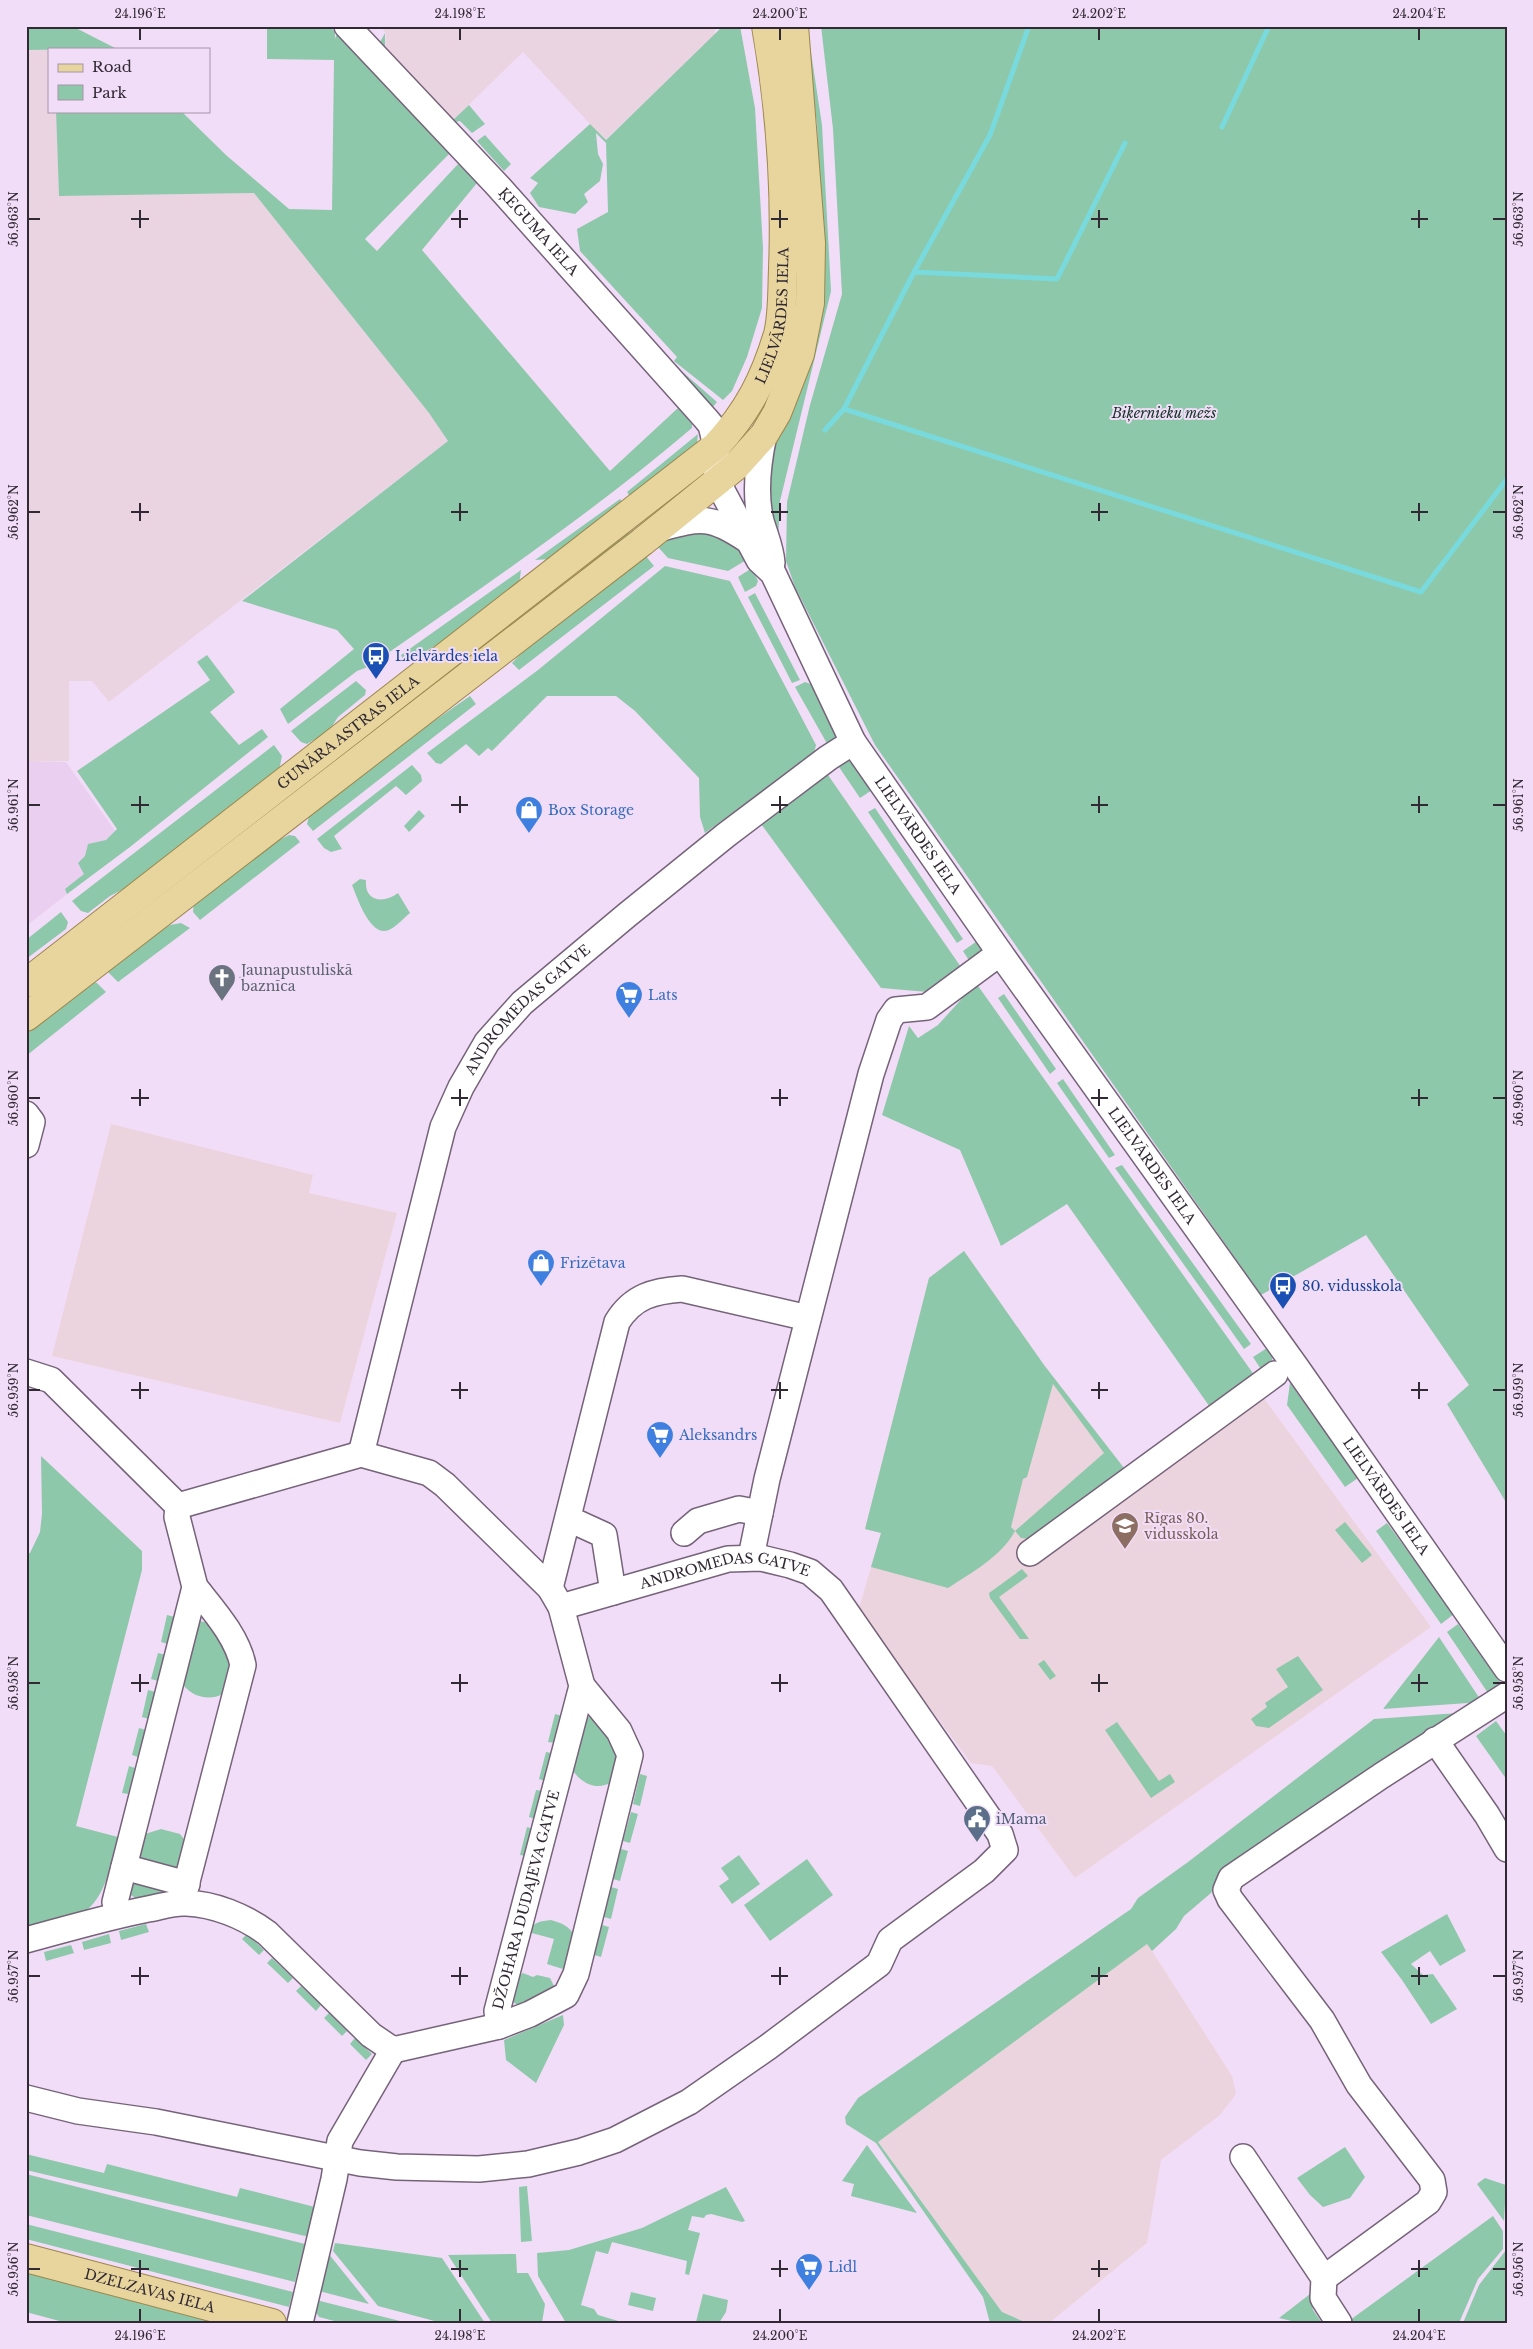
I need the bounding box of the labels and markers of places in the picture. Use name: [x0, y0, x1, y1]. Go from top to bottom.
bus stop icon: Lielvārdes iela: [361, 641, 391, 680]
place label: Lielvārdes iela: [395, 647, 498, 665]
shop icon: Box Storage: [514, 795, 544, 834]
place label: Box Storage: [548, 801, 634, 819]
place label: Jaunapustuliskā baznīca: [239, 961, 353, 995]
church icon: Jaunapustuliskā baznīca: [207, 963, 237, 1002]
supermarket icon: Lats: [614, 980, 644, 1019]
place label: Lats: [648, 986, 678, 1004]
shop icon: Frizētava: [526, 1248, 556, 1287]
place label: Frizētava: [560, 1254, 626, 1272]
bus stop icon: 80. vidusskola: [1268, 1271, 1298, 1310]
place label: 80. vidusskola: [1302, 1277, 1402, 1295]
supermarket icon: Aleksandrs: [645, 1420, 675, 1459]
place label: Aleksandrs: [678, 1426, 757, 1444]
place label: Rīgas 80. vidusskola: [1144, 1509, 1219, 1543]
school or university icon: Rīgas 80. vidusskola: [1110, 1511, 1140, 1550]
public building icon: iMama: [962, 1804, 992, 1843]
place label: iMama: [996, 1810, 1047, 1828]
supermarket icon: Lidl: [794, 2252, 824, 2291]
place label: Lidl: [828, 2258, 857, 2276]

